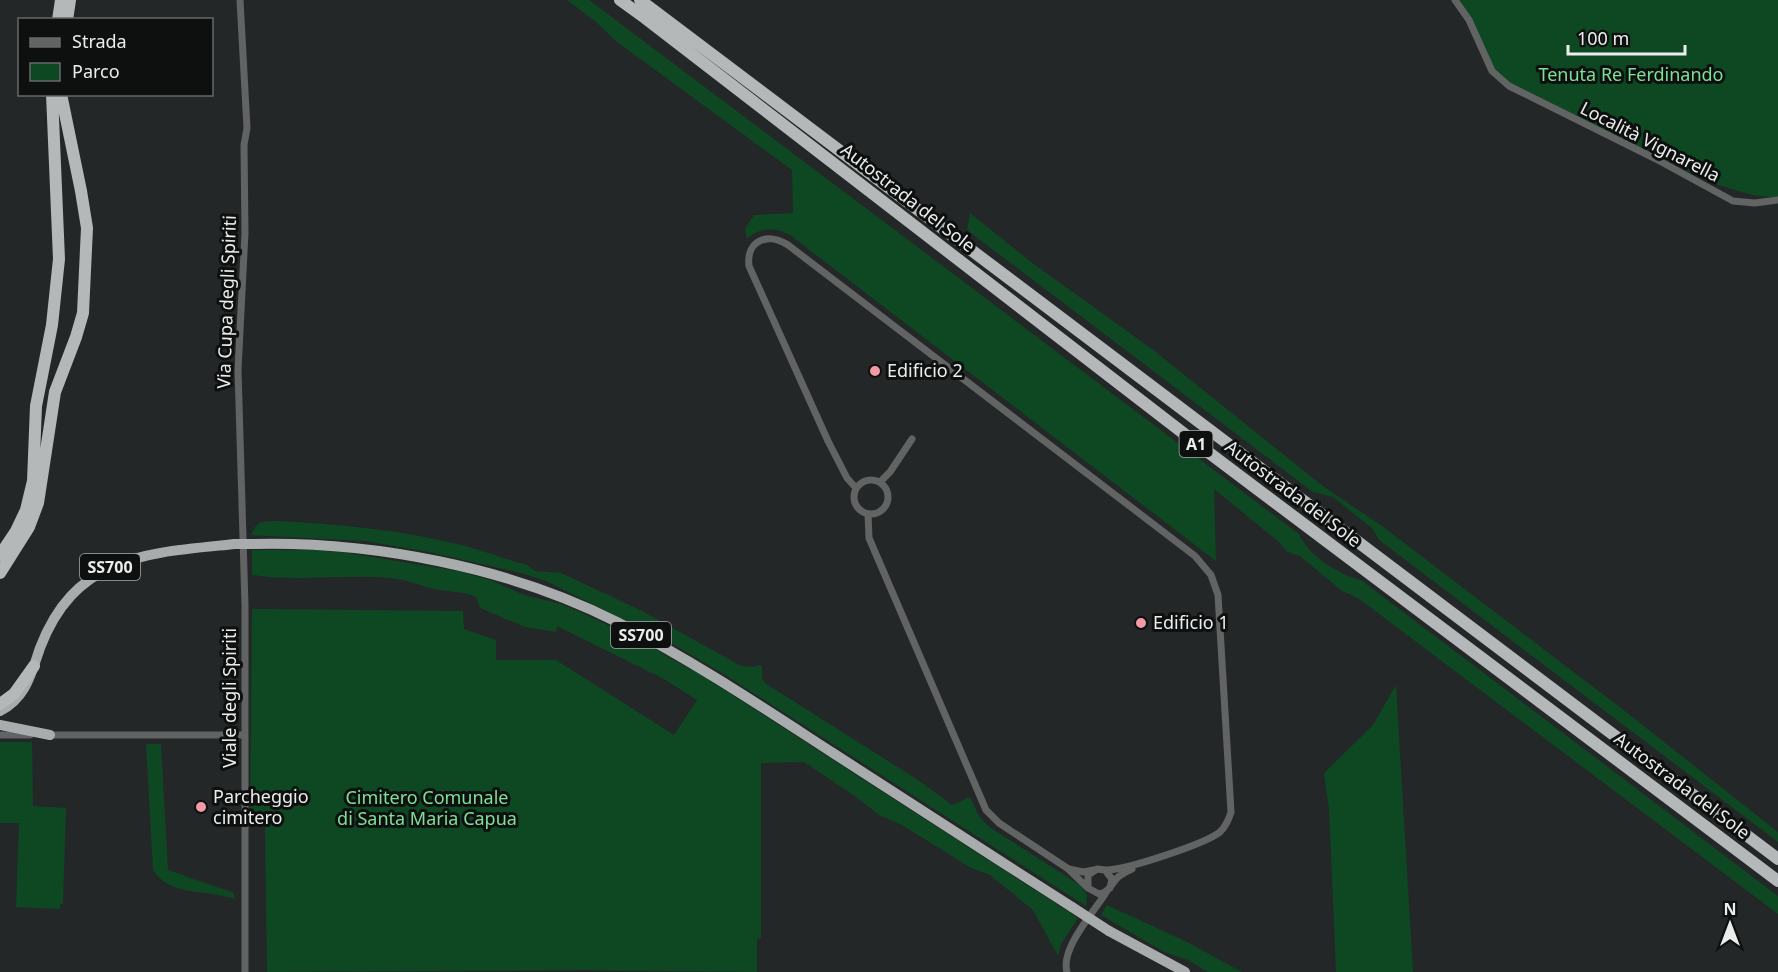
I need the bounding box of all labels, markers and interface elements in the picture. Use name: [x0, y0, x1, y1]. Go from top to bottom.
legend: [18, 18, 213, 96]
scale bar: [1568, 18, 1685, 56]
text: 100 m: [1577, 26, 1629, 50]
text: Strada: [72, 29, 127, 53]
text: Parco: [72, 59, 120, 83]
park label: Tenuta Re Ferdinando: [1538, 62, 1724, 86]
street label: Località Vignarella: [1576, 95, 1725, 187]
street label: Autostrada del Sole: [837, 137, 981, 257]
street label: Via Cupa degli Spiriti: [211, 215, 241, 389]
place label: Edificio 2: [887, 358, 963, 382]
marker: Edificio 2: [868, 364, 882, 378]
road number: A1: [1180, 431, 1212, 457]
street label: Autostrada del Sole: [1221, 434, 1366, 552]
road number: SS700: [80, 554, 140, 580]
place label: Edificio 1: [1153, 610, 1229, 634]
marker: Edificio 1: [1134, 616, 1148, 630]
road number: SS700: [611, 622, 671, 648]
street label: Viale degli Spiriti: [217, 628, 241, 768]
street label: Autostrada del Sole: [1610, 726, 1755, 844]
place label: Parcheggio cimitero: [213, 784, 309, 829]
park label: Cimitero Comunale di Santa Maria Capua: [337, 785, 517, 830]
marker: Parcheggio cimitero: [194, 800, 208, 814]
north arrow: [1700, 894, 1760, 954]
text: N: [1723, 898, 1737, 920]

